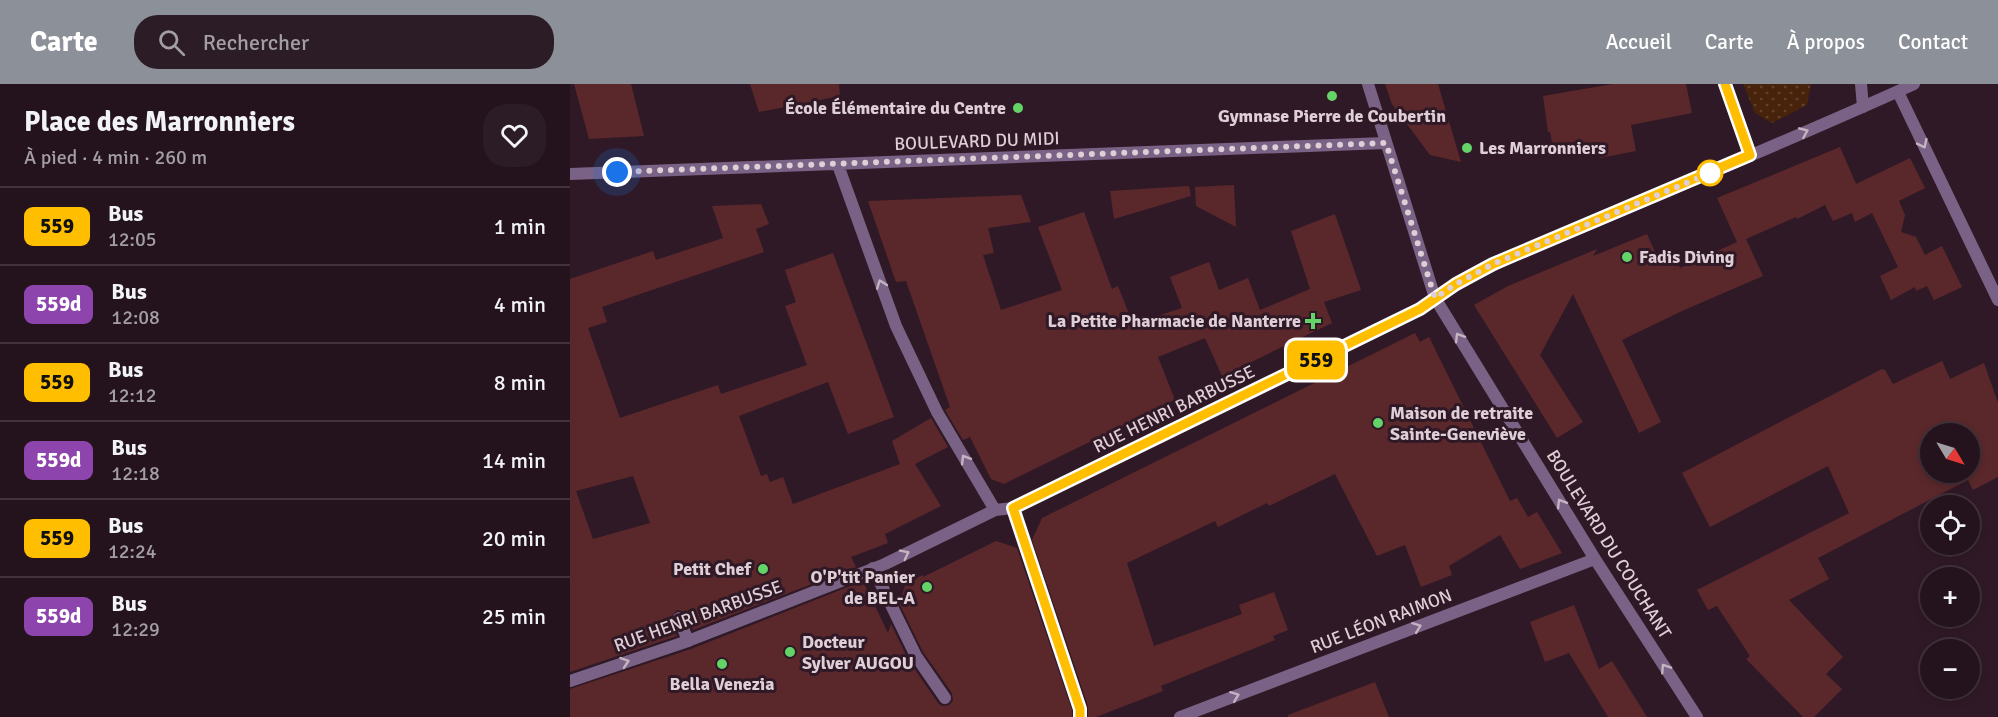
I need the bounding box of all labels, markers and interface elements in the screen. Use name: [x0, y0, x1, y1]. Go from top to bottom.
search box: [134, 15, 554, 69]
text: Carte: [30, 25, 98, 59]
icon: search: [155, 26, 188, 59]
text: Rechercher: [203, 29, 309, 56]
text: Accueil: [1606, 29, 1672, 55]
text: Carte: [1705, 29, 1754, 55]
text: À propos: [1787, 29, 1865, 55]
text: Contact: [1898, 29, 1968, 55]
marker: Gymnase Pierre de Coubertin: [1325, 89, 1339, 103]
place label: École Élémentaire du Centre: [785, 97, 1006, 119]
marker: École Élémentaire du Centre: [1011, 101, 1025, 115]
button: heart: [483, 104, 546, 167]
text: Place des Marronniers: [24, 105, 295, 139]
place label: Gymnase Pierre de Coubertin: [1218, 105, 1446, 127]
street label: BOULEVARD DU MIDI: [894, 127, 1060, 155]
one-way arrow: [1798, 127, 1809, 139]
place label: Les Marronniers: [1479, 137, 1606, 159]
one-way arrow: [1916, 138, 1928, 149]
marker: Les Marronniers: [1460, 141, 1474, 155]
text: À pied · 4 min · 260 m: [24, 145, 207, 170]
your location: [602, 157, 632, 187]
unlabelled marker: [1697, 160, 1723, 186]
text: Bus: [108, 200, 143, 227]
text: 559: [40, 213, 74, 239]
text: 1 min: [494, 213, 546, 240]
text: 12:05: [108, 227, 157, 252]
place label: Fadis Diving: [1639, 246, 1735, 268]
marker: Fadis Diving: [1620, 250, 1634, 264]
text: Bus: [111, 278, 147, 305]
one-way arrow: [876, 279, 889, 289]
text: 559d: [36, 291, 81, 317]
text: 4 min: [494, 291, 546, 318]
text: 12:08: [111, 305, 160, 330]
place label: La Petite Pharmacie de Nanterre: [1048, 310, 1301, 332]
marker: La Petite Pharmacie de Nanterre: [1306, 314, 1320, 328]
one-way arrow: [1454, 333, 1466, 343]
line badge: 559: [1282, 340, 1350, 380]
text: 559: [1299, 347, 1333, 373]
text: Bus: [108, 356, 143, 383]
street label: RUE HENRI BARBUSSE: [1090, 360, 1258, 458]
text: 559: [40, 369, 74, 395]
text: 8 min: [494, 369, 546, 396]
text: 12:12: [108, 383, 157, 408]
place label: Maison de retraite Sainte-Geneviève: [1390, 402, 1533, 445]
marker: Maison de retraite Sainte-Geneviève: [1371, 416, 1385, 430]
north arrow: [1920, 423, 1980, 483]
map controls: [1920, 423, 1980, 699]
text: Bus: [111, 434, 147, 461]
street label: BOULEVARD DU COUCHANT: [1542, 446, 1676, 642]
text: 559d: [36, 447, 81, 473]
text: 14 min: [482, 447, 546, 474]
one-way arrow: [960, 455, 972, 465]
text: 12:18: [111, 461, 160, 486]
button: locate: [1920, 495, 1980, 555]
one-way arrow: [1556, 499, 1568, 509]
text: Bus: [108, 512, 143, 539]
text: 559: [40, 525, 74, 551]
text: 20 min: [482, 525, 546, 552]
text: 12:24: [108, 539, 157, 564]
one-way arrow: [899, 550, 909, 561]
place label: Petit Chef: [673, 558, 752, 580]
marker: Petit Chef: [756, 562, 770, 576]
place label: O'P'tit Panier de BEL-A: [811, 566, 916, 609]
button: +: [1920, 567, 1980, 627]
street label: RUE HENRI BARBUSSE: [611, 575, 785, 657]
marker: O'P'tit Panier de BEL-A: [920, 580, 934, 594]
street label: RUE LÉON RAIMON: [1307, 584, 1455, 658]
text: Bus: [111, 590, 147, 617]
text: 559d: [36, 603, 81, 629]
text: 25 min: [482, 603, 546, 630]
text: 12:29: [111, 617, 160, 642]
one-way arrow: [1411, 621, 1422, 634]
place label: Docteur Sylver AUGOU: [802, 631, 914, 674]
button: −: [1920, 639, 1980, 699]
marker: Docteur Sylver AUGOU: [783, 645, 797, 659]
one-way arrow: [619, 657, 630, 670]
marker: Bella Venezia: [715, 657, 729, 671]
one-way arrow: [1661, 664, 1672, 675]
place label: Bella Venezia: [670, 673, 774, 695]
one-way arrow: [1229, 691, 1240, 703]

